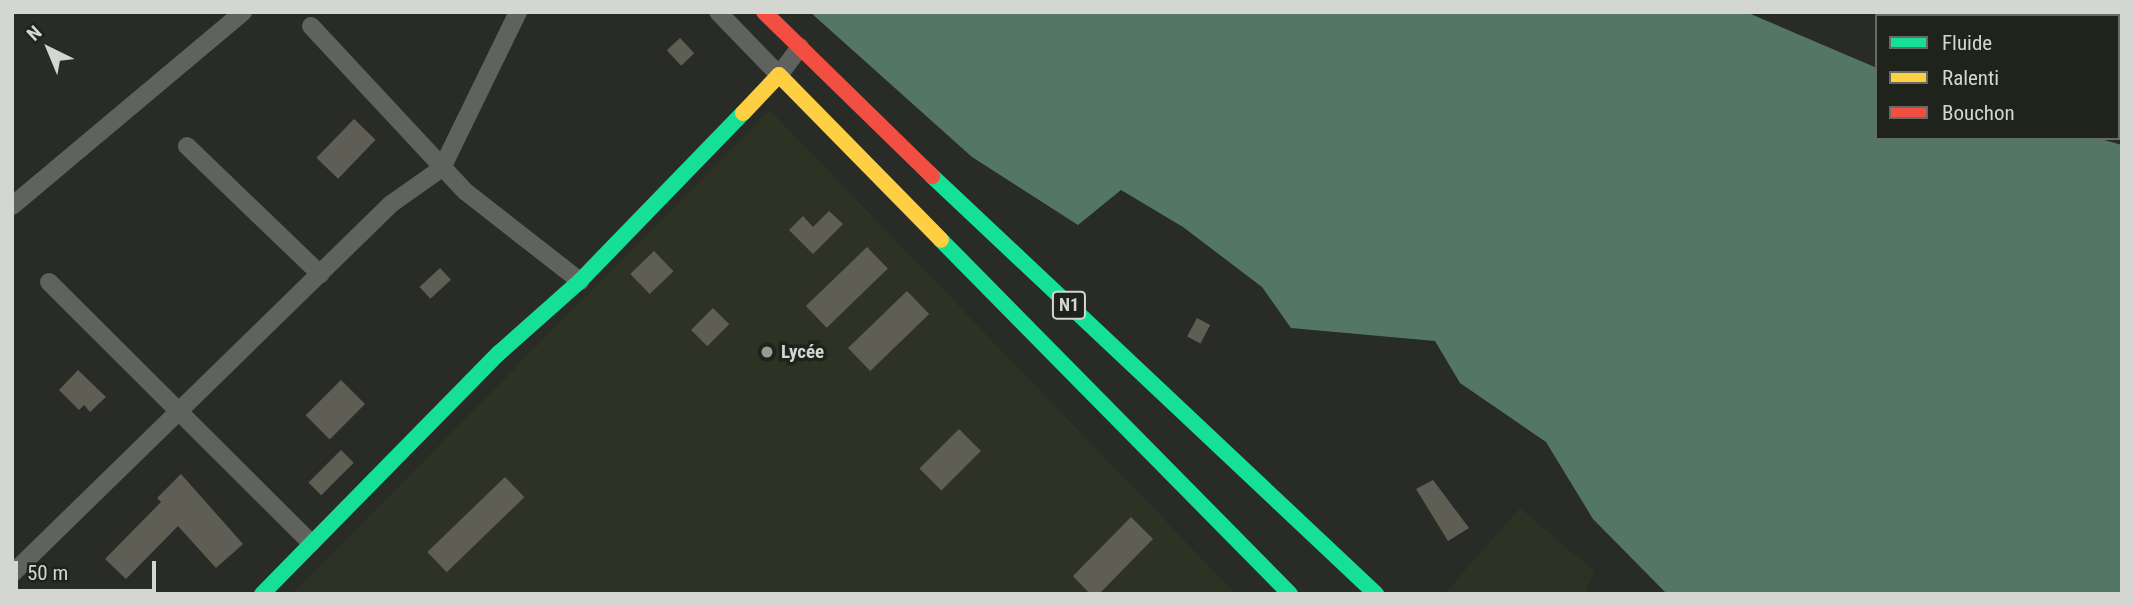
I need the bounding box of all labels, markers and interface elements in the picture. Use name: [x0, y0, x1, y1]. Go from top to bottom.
north arrow: [14, 14, 84, 84]
legend: [1875, 14, 2120, 140]
text: N: [22, 21, 46, 46]
text: Fluide: [1942, 31, 1992, 55]
text: Ralenti: [1942, 66, 1999, 90]
text: Bouchon: [1942, 101, 2015, 125]
road number: N1: [1052, 290, 1086, 320]
place label: Lycée: [781, 341, 824, 363]
marker: Lycée: [759, 344, 775, 360]
scale bar: [18, 546, 159, 590]
text: 50 m: [27, 561, 68, 585]

